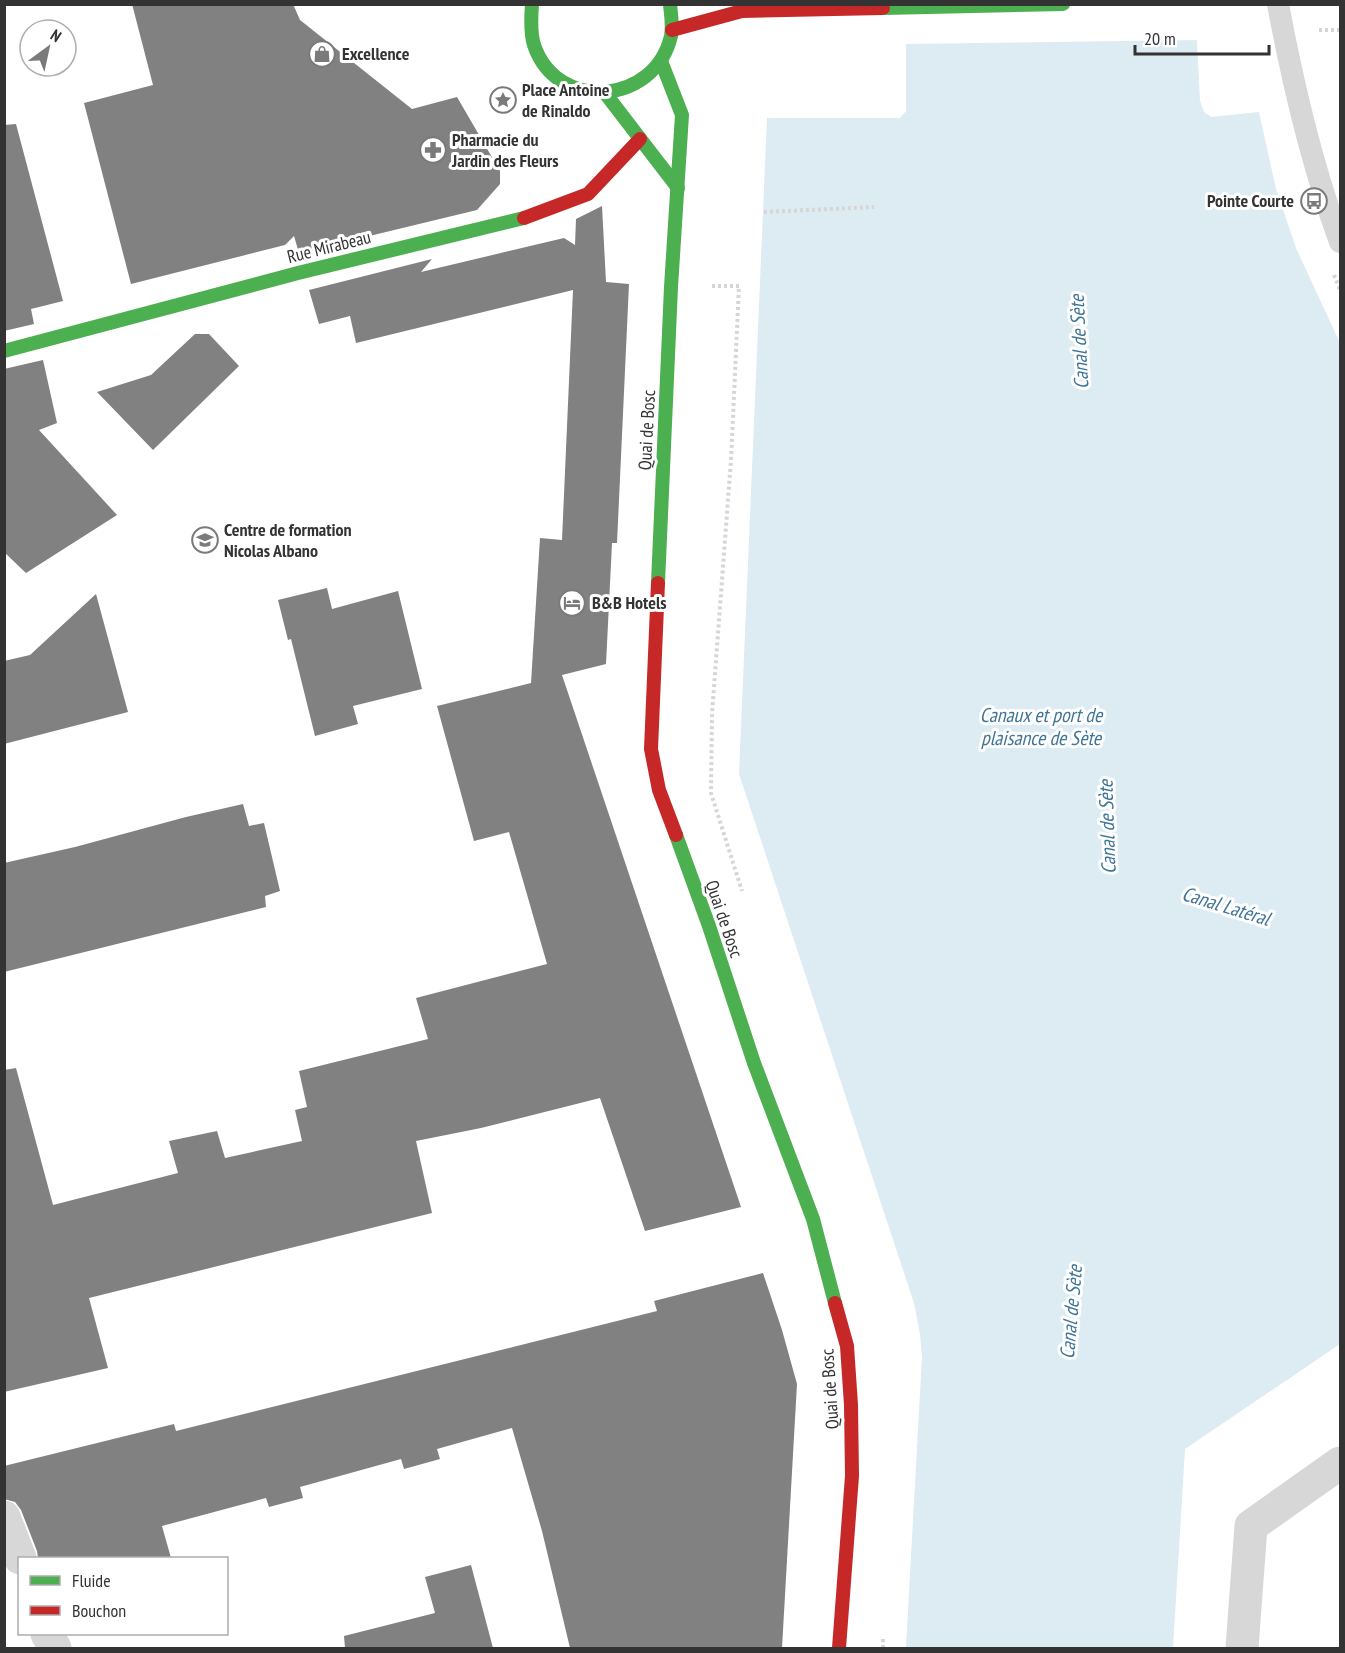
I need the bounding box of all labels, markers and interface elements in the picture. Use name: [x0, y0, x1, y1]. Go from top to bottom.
north arrow: [18, 18, 78, 78]
scale bar: [1135, 18, 1268, 56]
text: N: [47, 25, 65, 46]
text: 20 m: [1144, 27, 1176, 50]
shop icon: Excellence: [307, 39, 337, 69]
place label: Excellence: [342, 42, 410, 65]
place label: Place Antoine de Rinaldo: [522, 78, 610, 122]
place icon: Place Antoine de Rinaldo: [488, 85, 518, 115]
place label: Pharmacie du Jardin des Fleurs: [451, 128, 559, 172]
pharmacy icon: Pharmacie du Jardin des Fleurs: [418, 135, 448, 165]
bus stop icon: Pointe Courte: [1299, 186, 1329, 216]
place label: Pointe Courte: [1207, 189, 1294, 212]
street label: Rue Mirabeau: [285, 225, 373, 268]
water label: Canal de Sète: [1063, 293, 1094, 390]
street label: Quai de Bosc: [633, 389, 660, 471]
place label: Centre de formation Nicolas Albano: [224, 518, 352, 562]
school or university icon: Centre de formation Nicolas Albano: [190, 525, 220, 555]
hotel icon: B&B Hotels: [557, 588, 587, 618]
place label: B&B Hotels: [592, 591, 667, 614]
water label: Canaux et port de plaisance de Sète: [980, 702, 1104, 751]
water label: Canal de Sète: [1092, 778, 1122, 875]
street label: Quai de Bosc: [701, 877, 749, 961]
water label: Canal Latéral: [1179, 880, 1275, 932]
water label: Canal de Sète: [1054, 1262, 1088, 1360]
street label: Quai de Bosc: [815, 1348, 844, 1430]
legend: [18, 1557, 228, 1635]
text: Fluide: [72, 1569, 111, 1592]
text: Bouchon: [72, 1599, 126, 1622]

